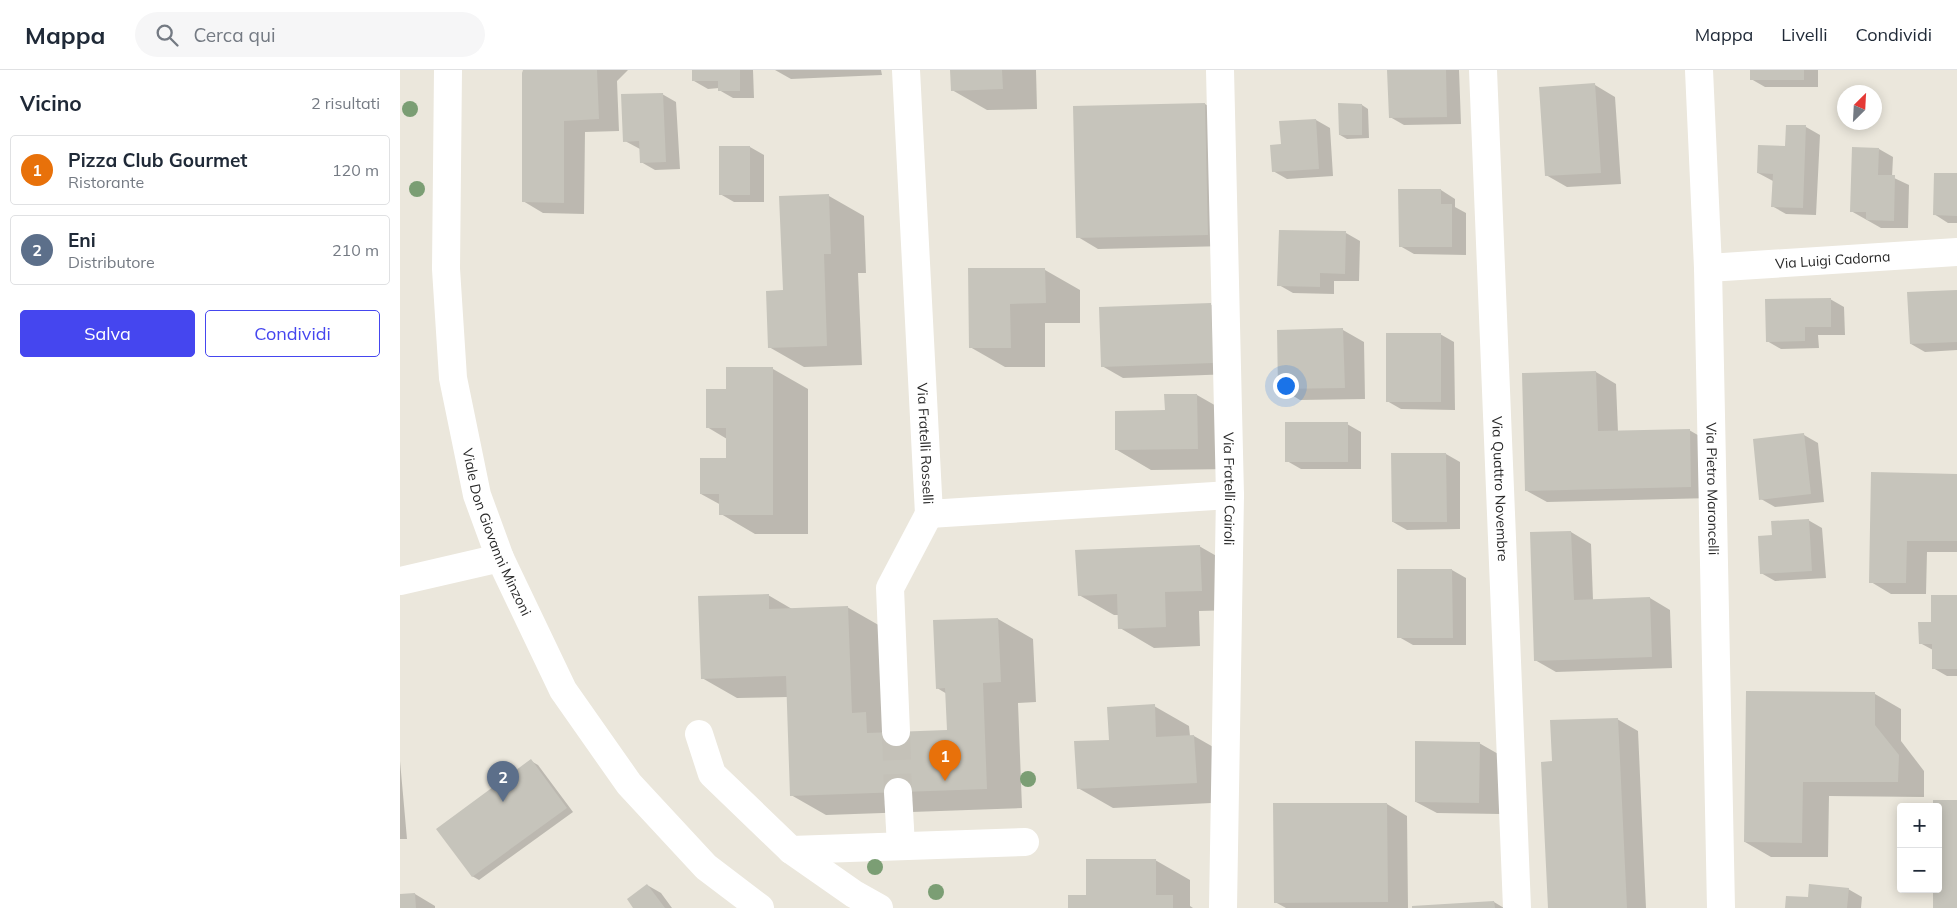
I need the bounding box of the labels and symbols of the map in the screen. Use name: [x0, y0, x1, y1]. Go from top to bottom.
north arrow: [1837, 85, 1882, 130]
street label: Via Luigi Cadorna: [1775, 247, 1891, 273]
your location: [1273, 373, 1299, 399]
street label: Via Fratelli Rosselli: [913, 382, 937, 505]
street label: Via Quattro Novembre: [1488, 416, 1512, 562]
street label: Via Pietro Maroncelli: [1702, 422, 1723, 555]
street label: Via Fratelli Cairoli: [1220, 432, 1239, 546]
street label: Viale Don Giovanni Minzoni: [459, 447, 535, 619]
pin: 1: [929, 740, 961, 781]
pin: 2: [487, 761, 519, 802]

